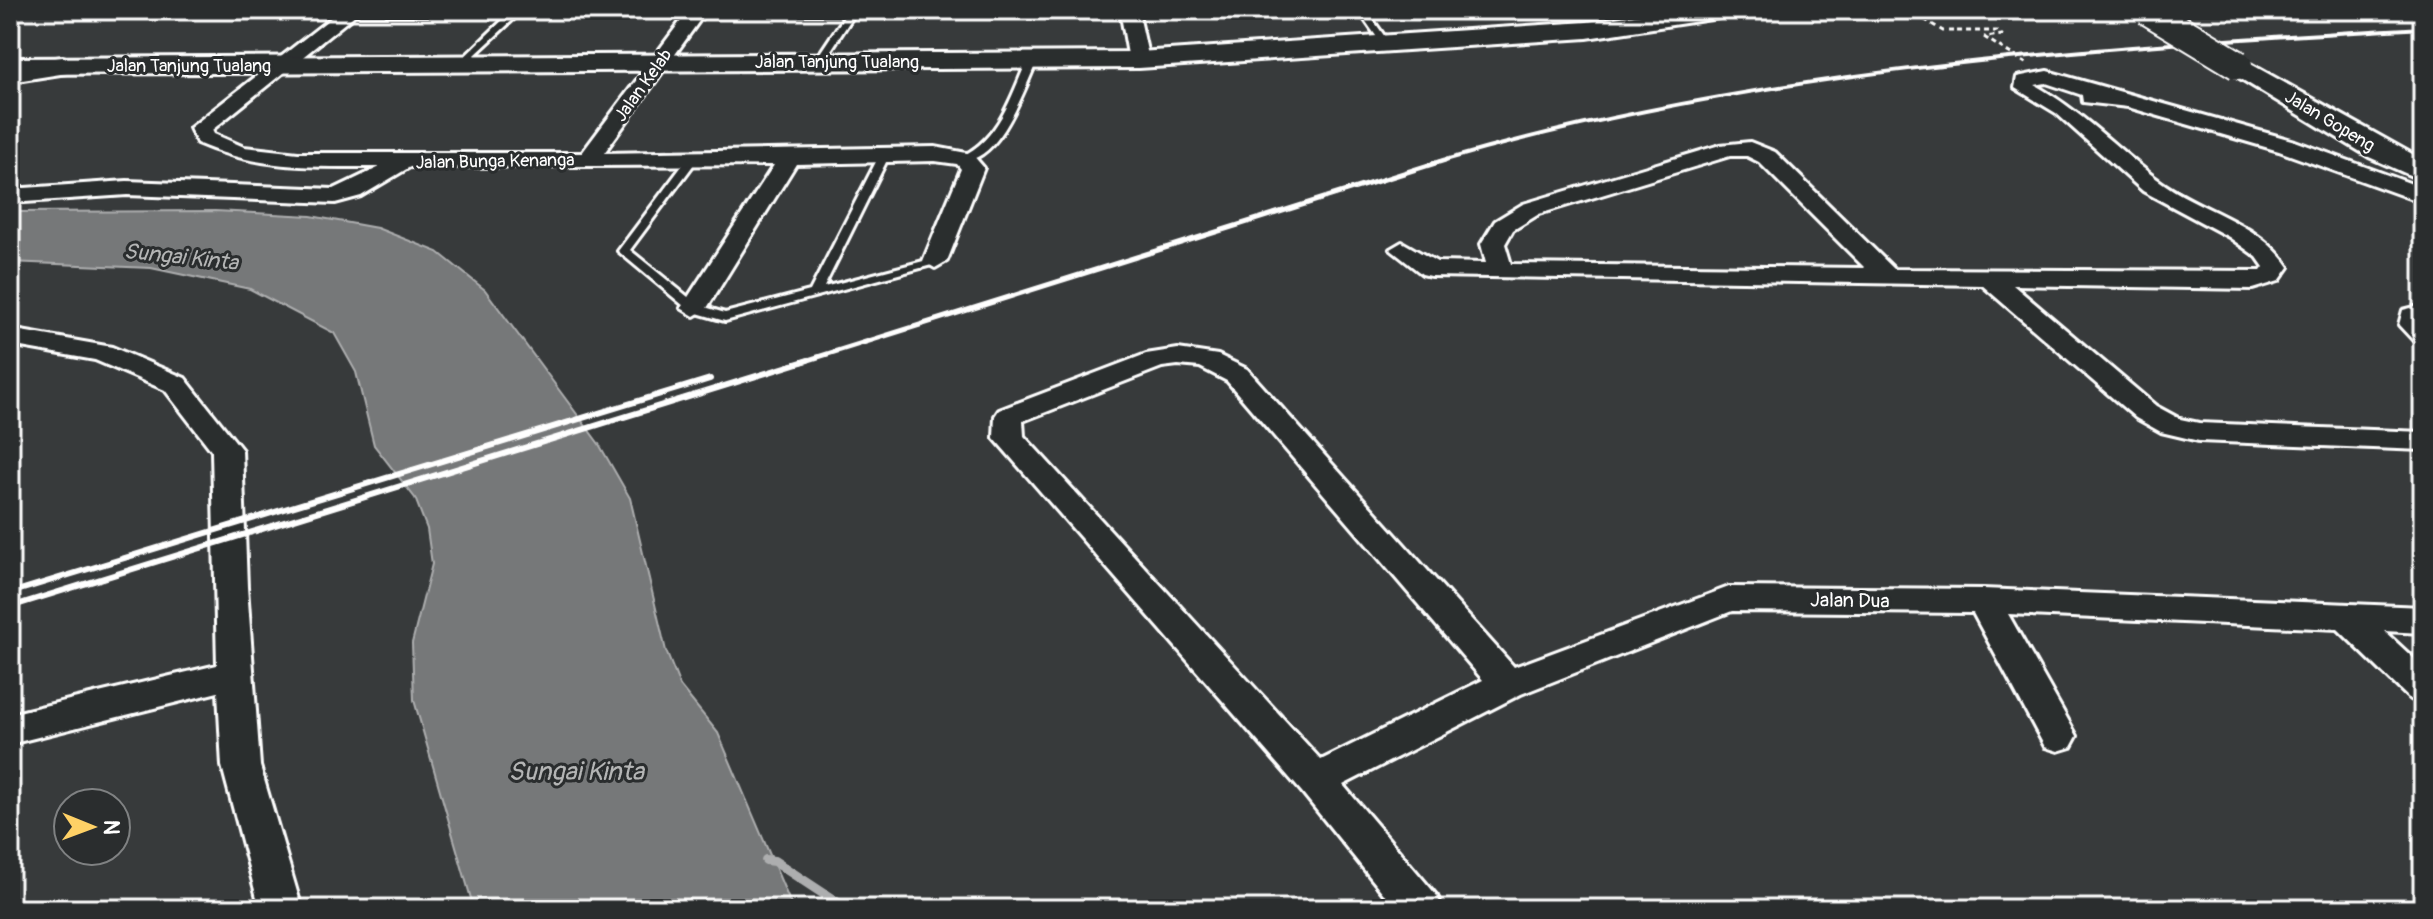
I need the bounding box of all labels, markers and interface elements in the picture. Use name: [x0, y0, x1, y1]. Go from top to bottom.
street label: Jalan Kelab: [609, 44, 678, 126]
street label: Jalan Tanjung Tualang: [755, 51, 919, 74]
street label: Jalan Tanjung Tualang: [107, 55, 271, 78]
street label: Jalan Gopeng: [2280, 86, 2379, 157]
street label: Jalan Bunga Kenanga: [415, 149, 575, 174]
water label: Sungai Kinta: [122, 237, 241, 277]
street label: Jalan Dua: [1810, 587, 1890, 614]
water label: Sungai Kinta: [508, 756, 646, 788]
north arrow: [52, 787, 132, 867]
text: N: [97, 820, 125, 835]

